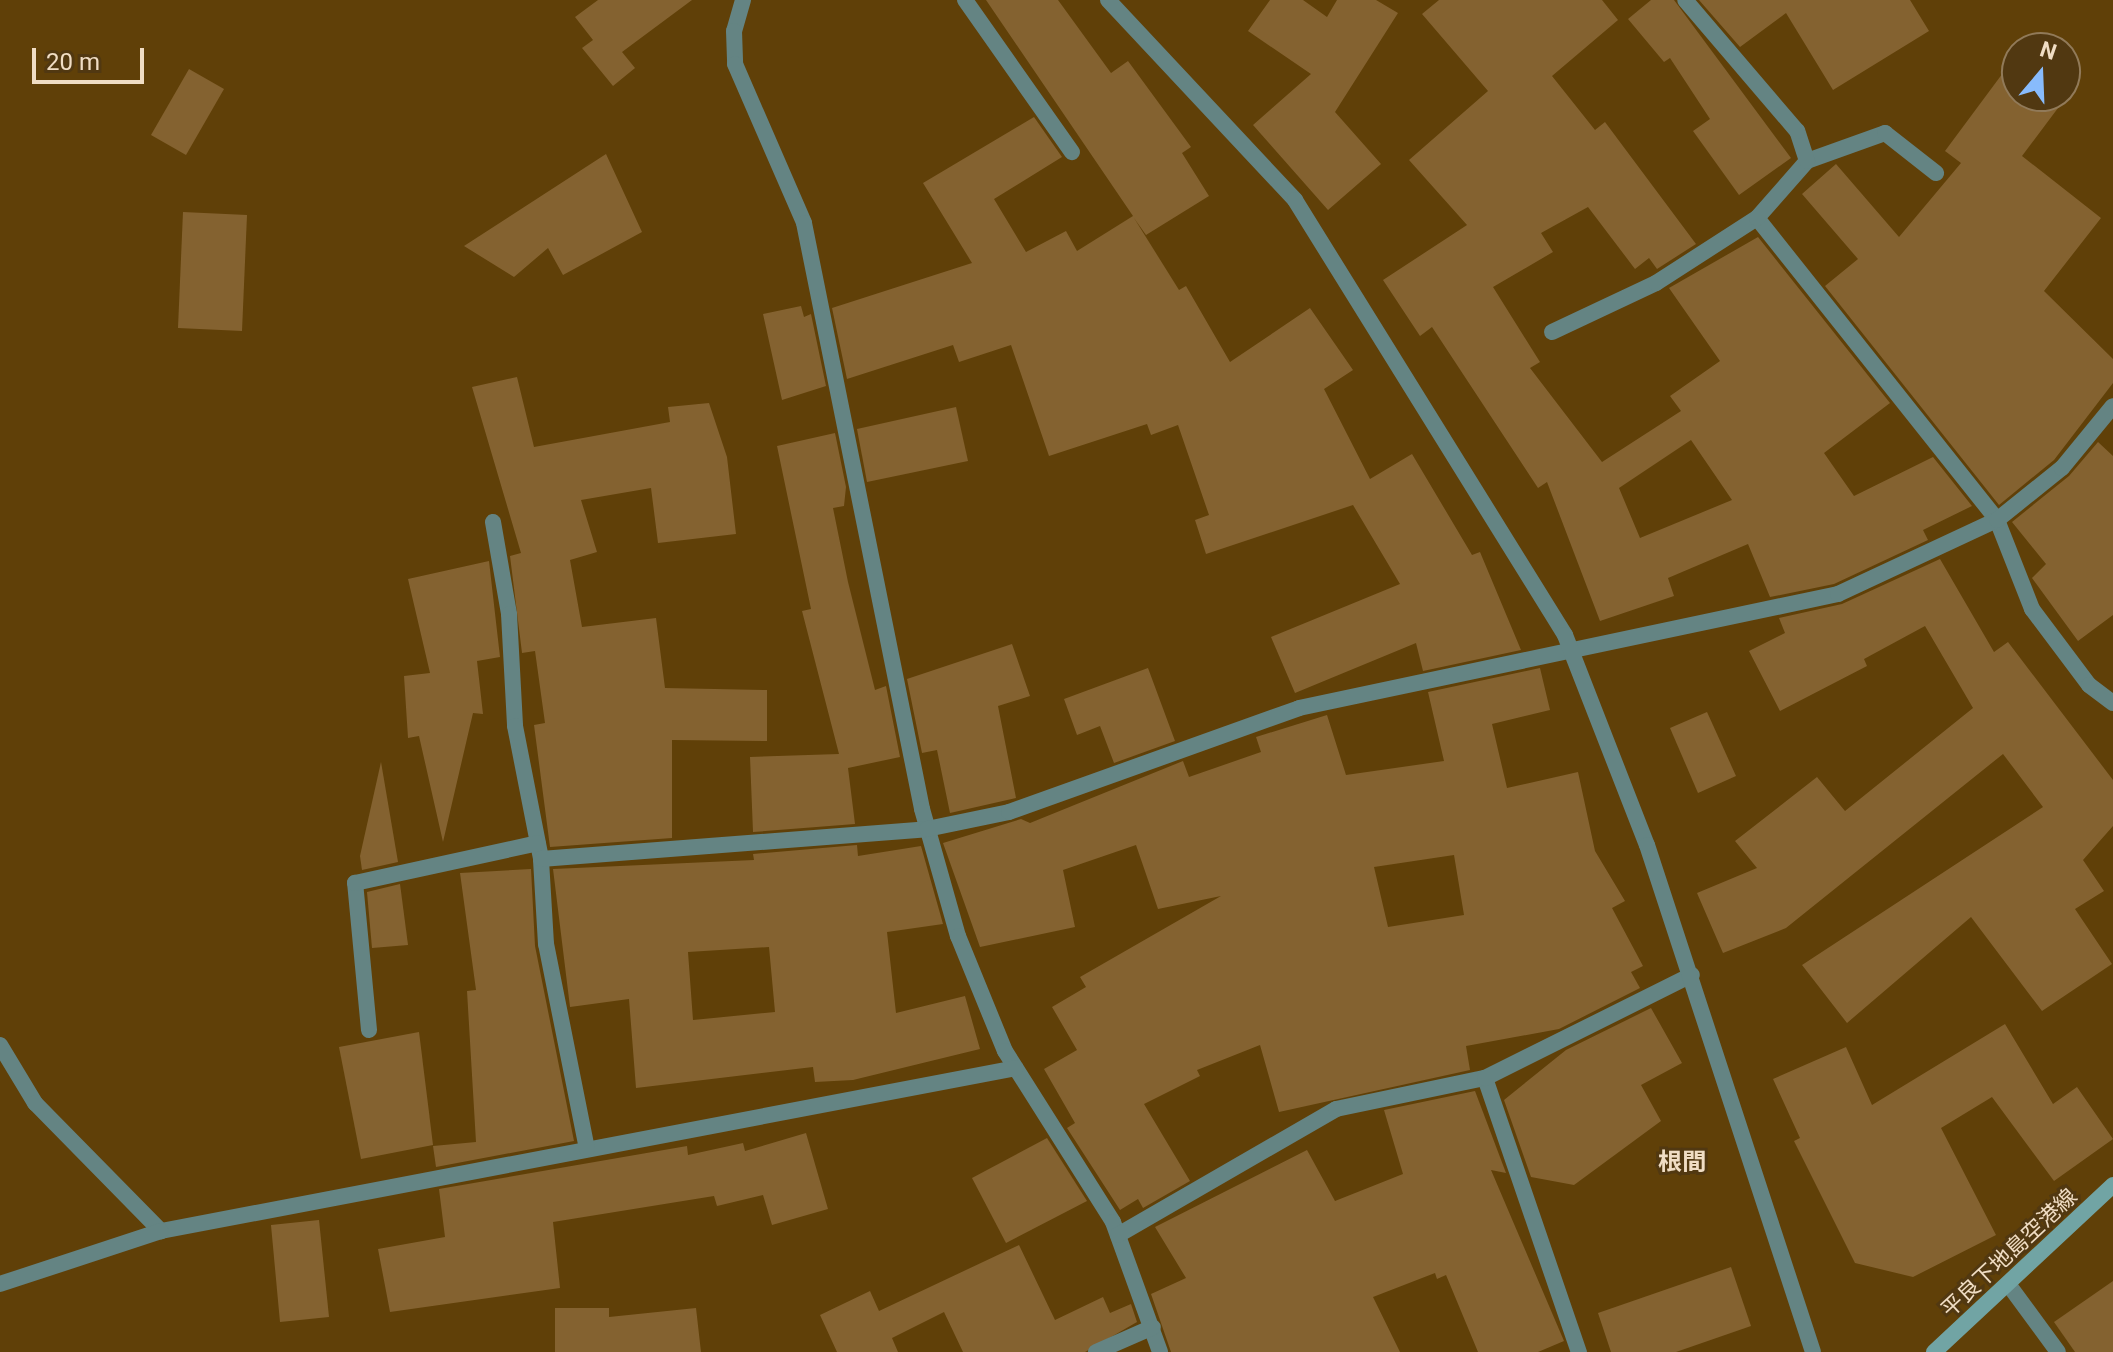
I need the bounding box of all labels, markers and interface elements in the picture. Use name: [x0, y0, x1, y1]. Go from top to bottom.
scale bar: [36, 32, 148, 82]
north arrow: [2001, 32, 2081, 112]
text: N: [2037, 36, 2060, 65]
text: 20 m: [46, 48, 100, 76]
district label: 根間: [1658, 1149, 1706, 1177]
street label: 平良下地島空港線: [1936, 1183, 2082, 1323]

